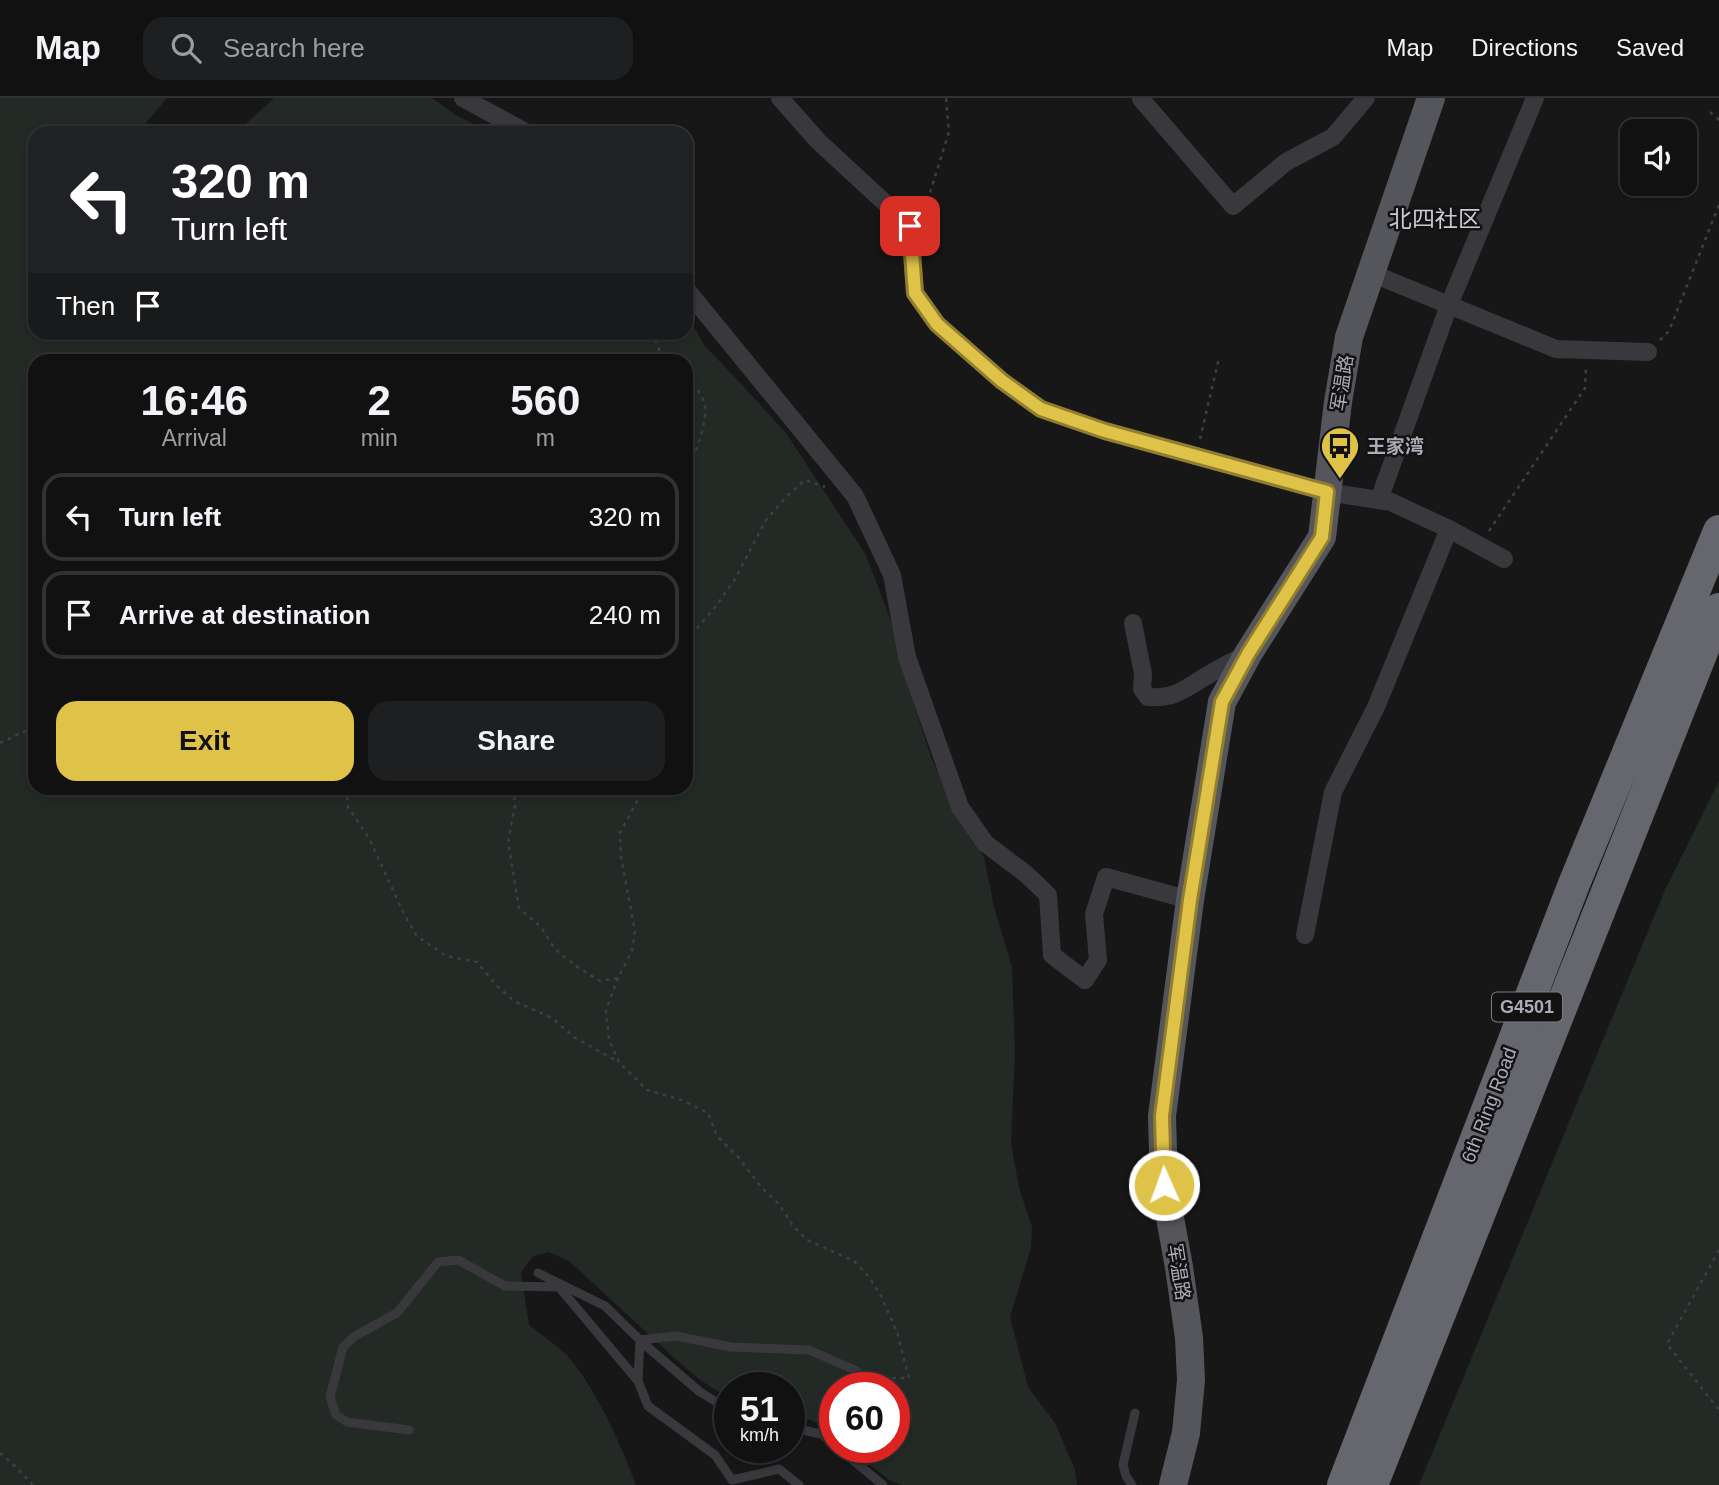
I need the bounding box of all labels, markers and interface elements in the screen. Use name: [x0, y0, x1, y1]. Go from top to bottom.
search box: [143, 17, 633, 80]
text: Map: [35, 29, 101, 66]
icon: search: [167, 29, 205, 67]
text: Search here: [223, 33, 365, 63]
text: Map: [1387, 34, 1433, 61]
text: Directions: [1471, 34, 1578, 61]
text: Saved: [1616, 34, 1684, 61]
map controls: [1620, 119, 1697, 196]
button: sound: [1620, 119, 1697, 196]
icon: left: [56, 154, 147, 245]
text: 320 m: [171, 154, 310, 208]
pin: [880, 196, 940, 256]
district label: 北四社区: [1389, 206, 1481, 232]
icon: arrive: [891, 207, 929, 245]
text: Turn left: [171, 211, 287, 247]
icon: arrive: [129, 287, 167, 325]
text: Then: [56, 291, 115, 321]
street label: 军温路: [1327, 353, 1357, 413]
text: 16:46: [141, 377, 248, 424]
text: 2: [367, 377, 391, 424]
text: 560: [510, 377, 580, 424]
text: Arrival: [162, 425, 227, 451]
text: min: [361, 425, 398, 451]
text: m: [536, 425, 555, 451]
bus stop icon: 王家湾: [1319, 425, 1361, 480]
place label: 王家湾: [1367, 436, 1424, 457]
icon: left: [60, 498, 98, 536]
text: Turn left: [119, 502, 221, 532]
text: 320 m: [589, 502, 661, 532]
icon: arrive: [60, 596, 98, 634]
text: Arrive at destination: [119, 600, 370, 630]
text: 240 m: [589, 600, 661, 630]
button: Exit: [56, 701, 354, 781]
button: Share: [368, 701, 665, 781]
road number: G4501: [1492, 992, 1562, 1022]
street label: 6th Ring Road: [1457, 1045, 1521, 1165]
position arrow: [1127, 1148, 1201, 1222]
street label: 军温路: [1164, 1242, 1194, 1302]
speed limit sign: 60: [819, 1372, 910, 1463]
text: 51: [740, 1389, 779, 1428]
text: km/h: [740, 1425, 779, 1445]

